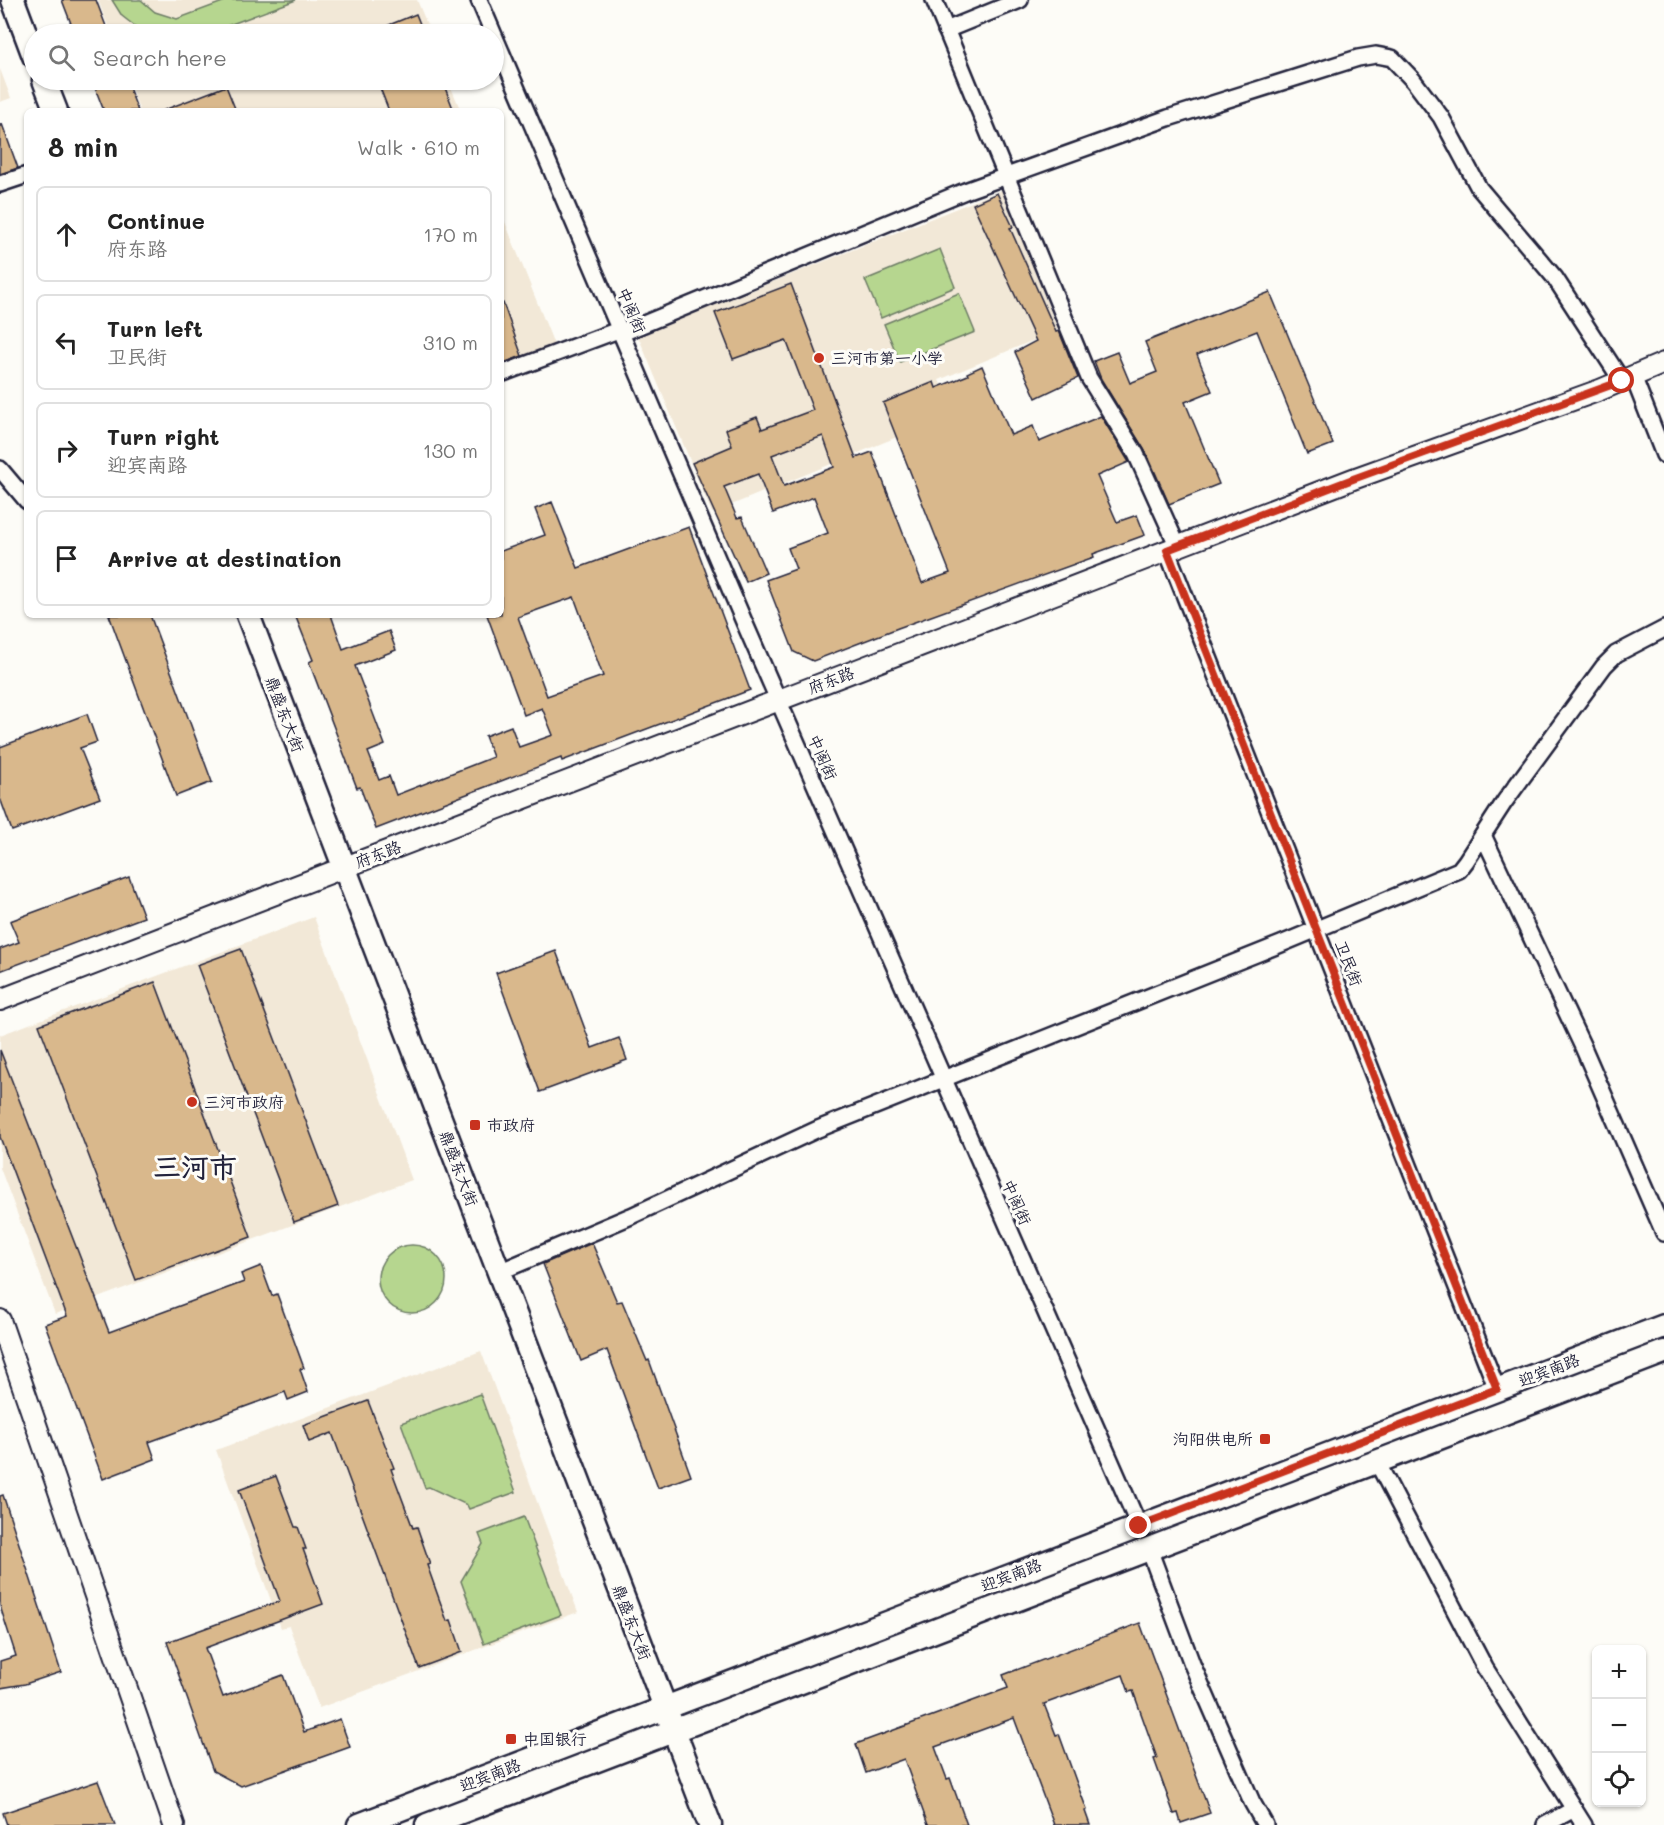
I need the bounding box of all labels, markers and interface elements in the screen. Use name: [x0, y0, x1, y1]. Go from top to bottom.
search box: [24, 24, 504, 90]
icon: search: [45, 41, 78, 74]
text: Search here: [93, 43, 227, 72]
text: 8 min: [48, 130, 118, 164]
text: Walk · 610 m: [357, 134, 480, 160]
text: Continue: [107, 206, 205, 235]
icon: ahead: [50, 218, 83, 251]
text: 170 m: [423, 221, 478, 247]
text: 府东路: [107, 235, 167, 261]
street label: 中阁街: [613, 284, 652, 336]
text: Turn left: [107, 314, 203, 343]
icon: left: [50, 326, 83, 359]
text: 310 m: [423, 329, 478, 355]
text: 卫民街: [107, 343, 167, 369]
place label: 三河市第一小学: [831, 347, 943, 368]
marker: 三河市第一小学: [812, 351, 826, 365]
route start: [1608, 367, 1634, 393]
text: Turn right: [107, 422, 219, 451]
icon: right: [50, 434, 83, 467]
text: 130 m: [423, 437, 478, 463]
text: 迎宾南路: [107, 451, 187, 477]
icon: arrive: [50, 542, 83, 575]
text: Arrive at destination: [107, 544, 342, 573]
street label: 府东路: [805, 661, 857, 698]
street label: 鼎盛东大街: [261, 673, 310, 755]
street label: 中阁街: [804, 731, 843, 783]
street label: 府东路: [352, 835, 404, 872]
street label: 卫民街: [1331, 937, 1368, 989]
place label: 三河市政府: [204, 1091, 284, 1112]
marker: 三河市政府: [185, 1095, 199, 1109]
place label: 市政府: [487, 1114, 535, 1135]
marker: 市政府: [468, 1118, 482, 1132]
street label: 鼎盛东大街: [435, 1127, 484, 1209]
district label: 三河市: [153, 1148, 237, 1184]
street label: 中阁街: [998, 1176, 1037, 1228]
street label: 迎宾南路: [1515, 1348, 1582, 1391]
place label: 泃阳供电所: [1173, 1428, 1253, 1449]
marker: 泃阳供电所: [1258, 1432, 1272, 1446]
route end: [1125, 1512, 1151, 1538]
street label: 迎宾南路: [977, 1553, 1044, 1596]
street label: 鼎盛东大街: [608, 1581, 657, 1663]
map controls: [1592, 1645, 1646, 1807]
button: +: [1592, 1645, 1646, 1699]
button: −: [1592, 1699, 1646, 1753]
place label: 中国银行: [523, 1728, 587, 1749]
marker: 中国银行: [504, 1732, 518, 1746]
street label: 迎宾南路: [456, 1753, 523, 1796]
button: locate: [1592, 1753, 1646, 1807]

